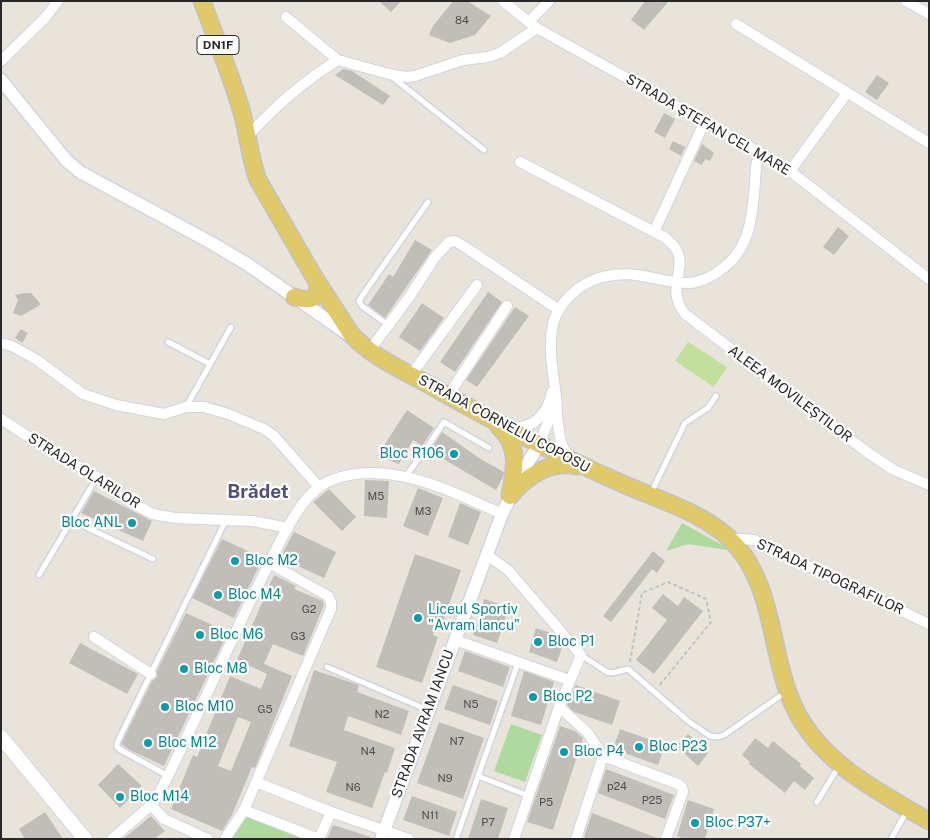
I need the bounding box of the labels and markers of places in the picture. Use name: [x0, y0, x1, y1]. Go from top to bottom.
place label: Bloc R106: [379, 446, 444, 462]
marker: Bloc R106: [448, 448, 460, 460]
place label: Bloc ANL: [61, 515, 122, 531]
marker: Bloc ANL: [126, 517, 138, 529]
place label: Bloc M2: [245, 553, 298, 569]
marker: Bloc M2: [229, 555, 241, 567]
place label: Bloc M4: [228, 587, 281, 603]
marker: Bloc M4: [212, 589, 224, 601]
place label: Liceul Sportiv "Avram Iancu": [428, 602, 520, 634]
marker: Liceul Sportiv "Avram Iancu": [412, 612, 424, 624]
place label: Bloc M6: [210, 627, 263, 643]
marker: Bloc M6: [194, 629, 206, 641]
place label: Bloc P1: [548, 634, 595, 650]
marker: Bloc P1: [532, 636, 544, 648]
place label: Bloc M8: [194, 661, 248, 677]
marker: Bloc M8: [178, 663, 190, 675]
place label: Bloc P2: [543, 689, 592, 705]
marker: Bloc P2: [527, 691, 539, 703]
place label: Bloc M10: [175, 699, 234, 715]
marker: Bloc M10: [159, 701, 171, 713]
place label: Bloc M12: [158, 735, 217, 751]
marker: Bloc M12: [142, 737, 154, 749]
place label: Bloc P23: [649, 739, 707, 755]
marker: Bloc P23: [633, 741, 645, 753]
place label: Bloc P4: [574, 744, 624, 760]
marker: Bloc P4: [558, 746, 570, 758]
place label: Bloc M14: [130, 789, 189, 805]
marker: Bloc M14: [114, 791, 126, 803]
place label: Bloc P37+: [705, 815, 771, 831]
marker: Bloc P37+: [689, 817, 701, 829]

